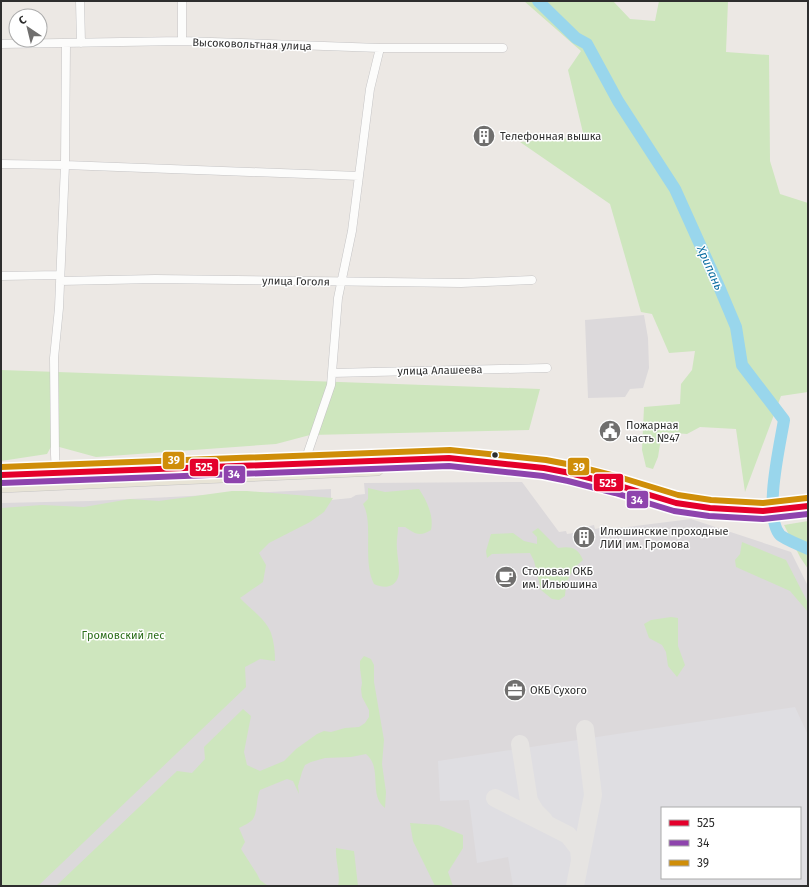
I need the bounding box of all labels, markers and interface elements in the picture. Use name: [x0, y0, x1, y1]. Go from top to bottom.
north arrow: [8, 8, 48, 48]
text: С: [16, 13, 29, 27]
street label: Высоковольтная улица: [192, 36, 312, 53]
building icon: Телефонная вышка: [471, 123, 497, 149]
place label: Телефонная вышка: [500, 130, 601, 143]
water label: Хрипань: [694, 243, 726, 292]
street label: улица Гоголя: [262, 274, 330, 289]
street label: улица Алашеева: [397, 363, 483, 378]
public building icon: Пожарная часть №47: [597, 418, 623, 444]
place label: Пожарная часть №47: [626, 419, 680, 445]
unlabelled marker: [490, 450, 500, 460]
line badge: 39: [162, 451, 185, 470]
text: 39: [167, 454, 180, 467]
line badge: 39: [567, 457, 590, 476]
line badge: 525: [189, 458, 219, 477]
text: 525: [195, 461, 213, 474]
text: 39: [572, 461, 585, 474]
line badge: 34: [223, 465, 246, 484]
text: 34: [227, 468, 240, 481]
line badge: 525: [593, 473, 624, 492]
text: 525: [599, 477, 617, 490]
line badge: 34: [626, 490, 649, 509]
text: 34: [630, 494, 643, 507]
building icon: Илюшинские проходные ЛИИ им. Громова: [571, 524, 597, 550]
place label: Илюшинские проходные ЛИИ им. Громова: [600, 525, 728, 551]
cafe icon: Столовая ОКБ им. Ильюшина: [493, 564, 519, 590]
place label: Столовая ОКБ им. Ильюшина: [522, 565, 598, 591]
park label: Громовский лес: [81, 629, 165, 642]
office icon: ОКБ Сухого: [502, 677, 528, 703]
place label: ОКБ Сухого: [530, 684, 587, 697]
legend: [661, 807, 801, 879]
text: 525: [697, 816, 715, 830]
text: 34: [697, 836, 710, 850]
text: 39: [697, 856, 709, 870]

